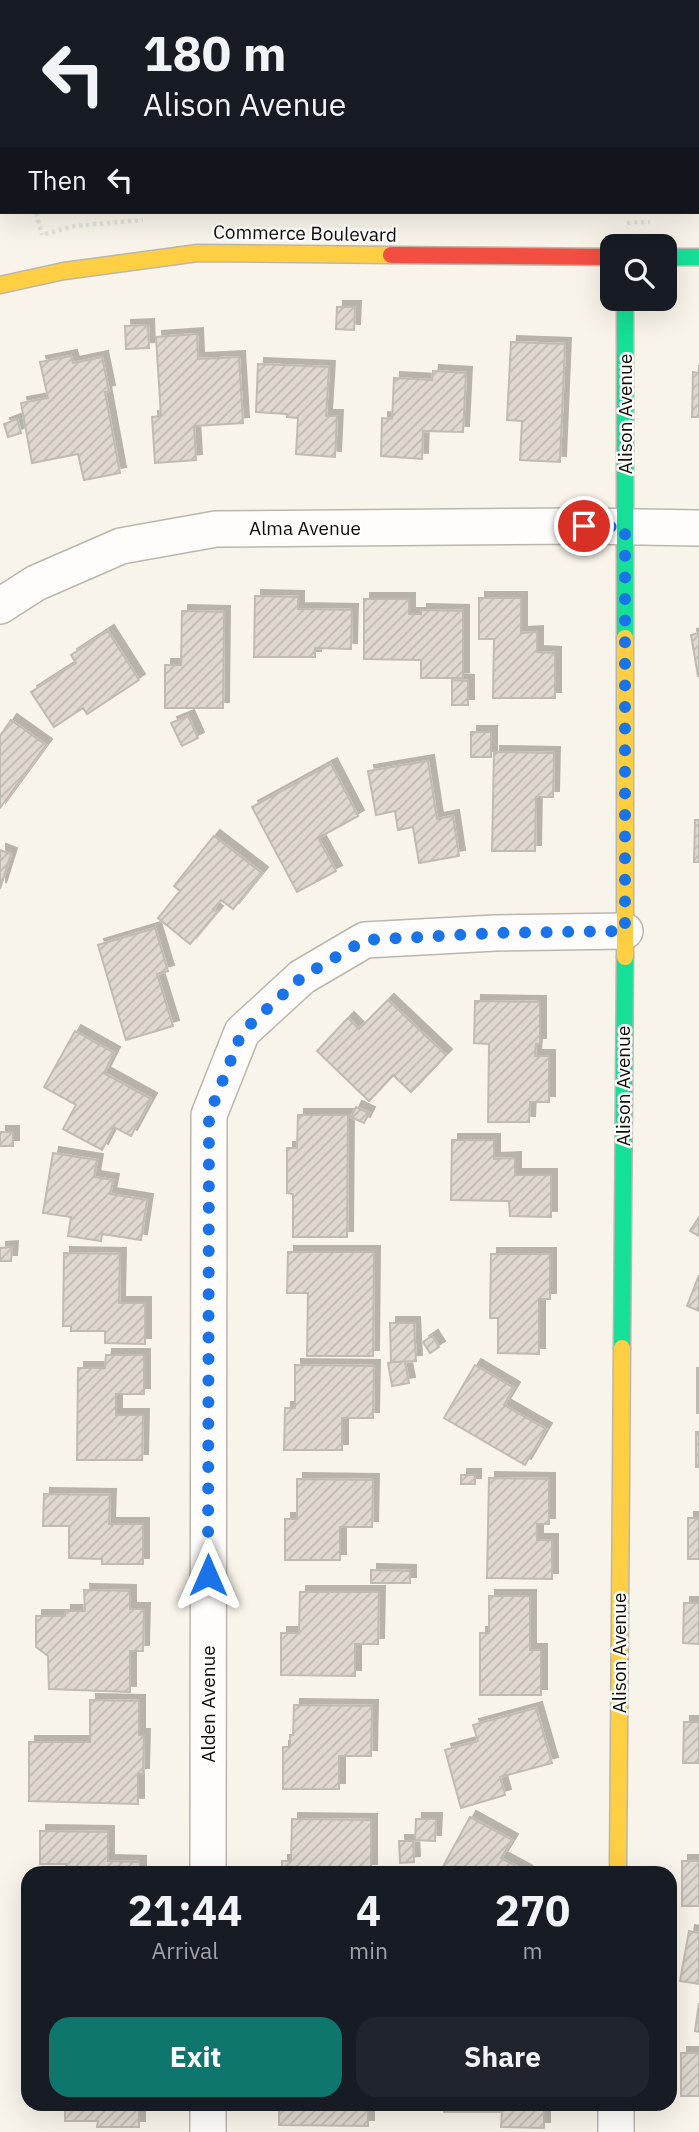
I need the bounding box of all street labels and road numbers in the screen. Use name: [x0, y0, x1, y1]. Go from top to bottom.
street label: Commerce Boulevard: [213, 219, 397, 247]
street label: Alison Avenue: [613, 354, 637, 474]
street label: Alma Avenue: [249, 516, 361, 540]
street label: Alison Avenue: [611, 1026, 635, 1146]
street label: Alison Avenue: [607, 1593, 631, 1713]
street label: Alden Avenue: [196, 1645, 220, 1763]

